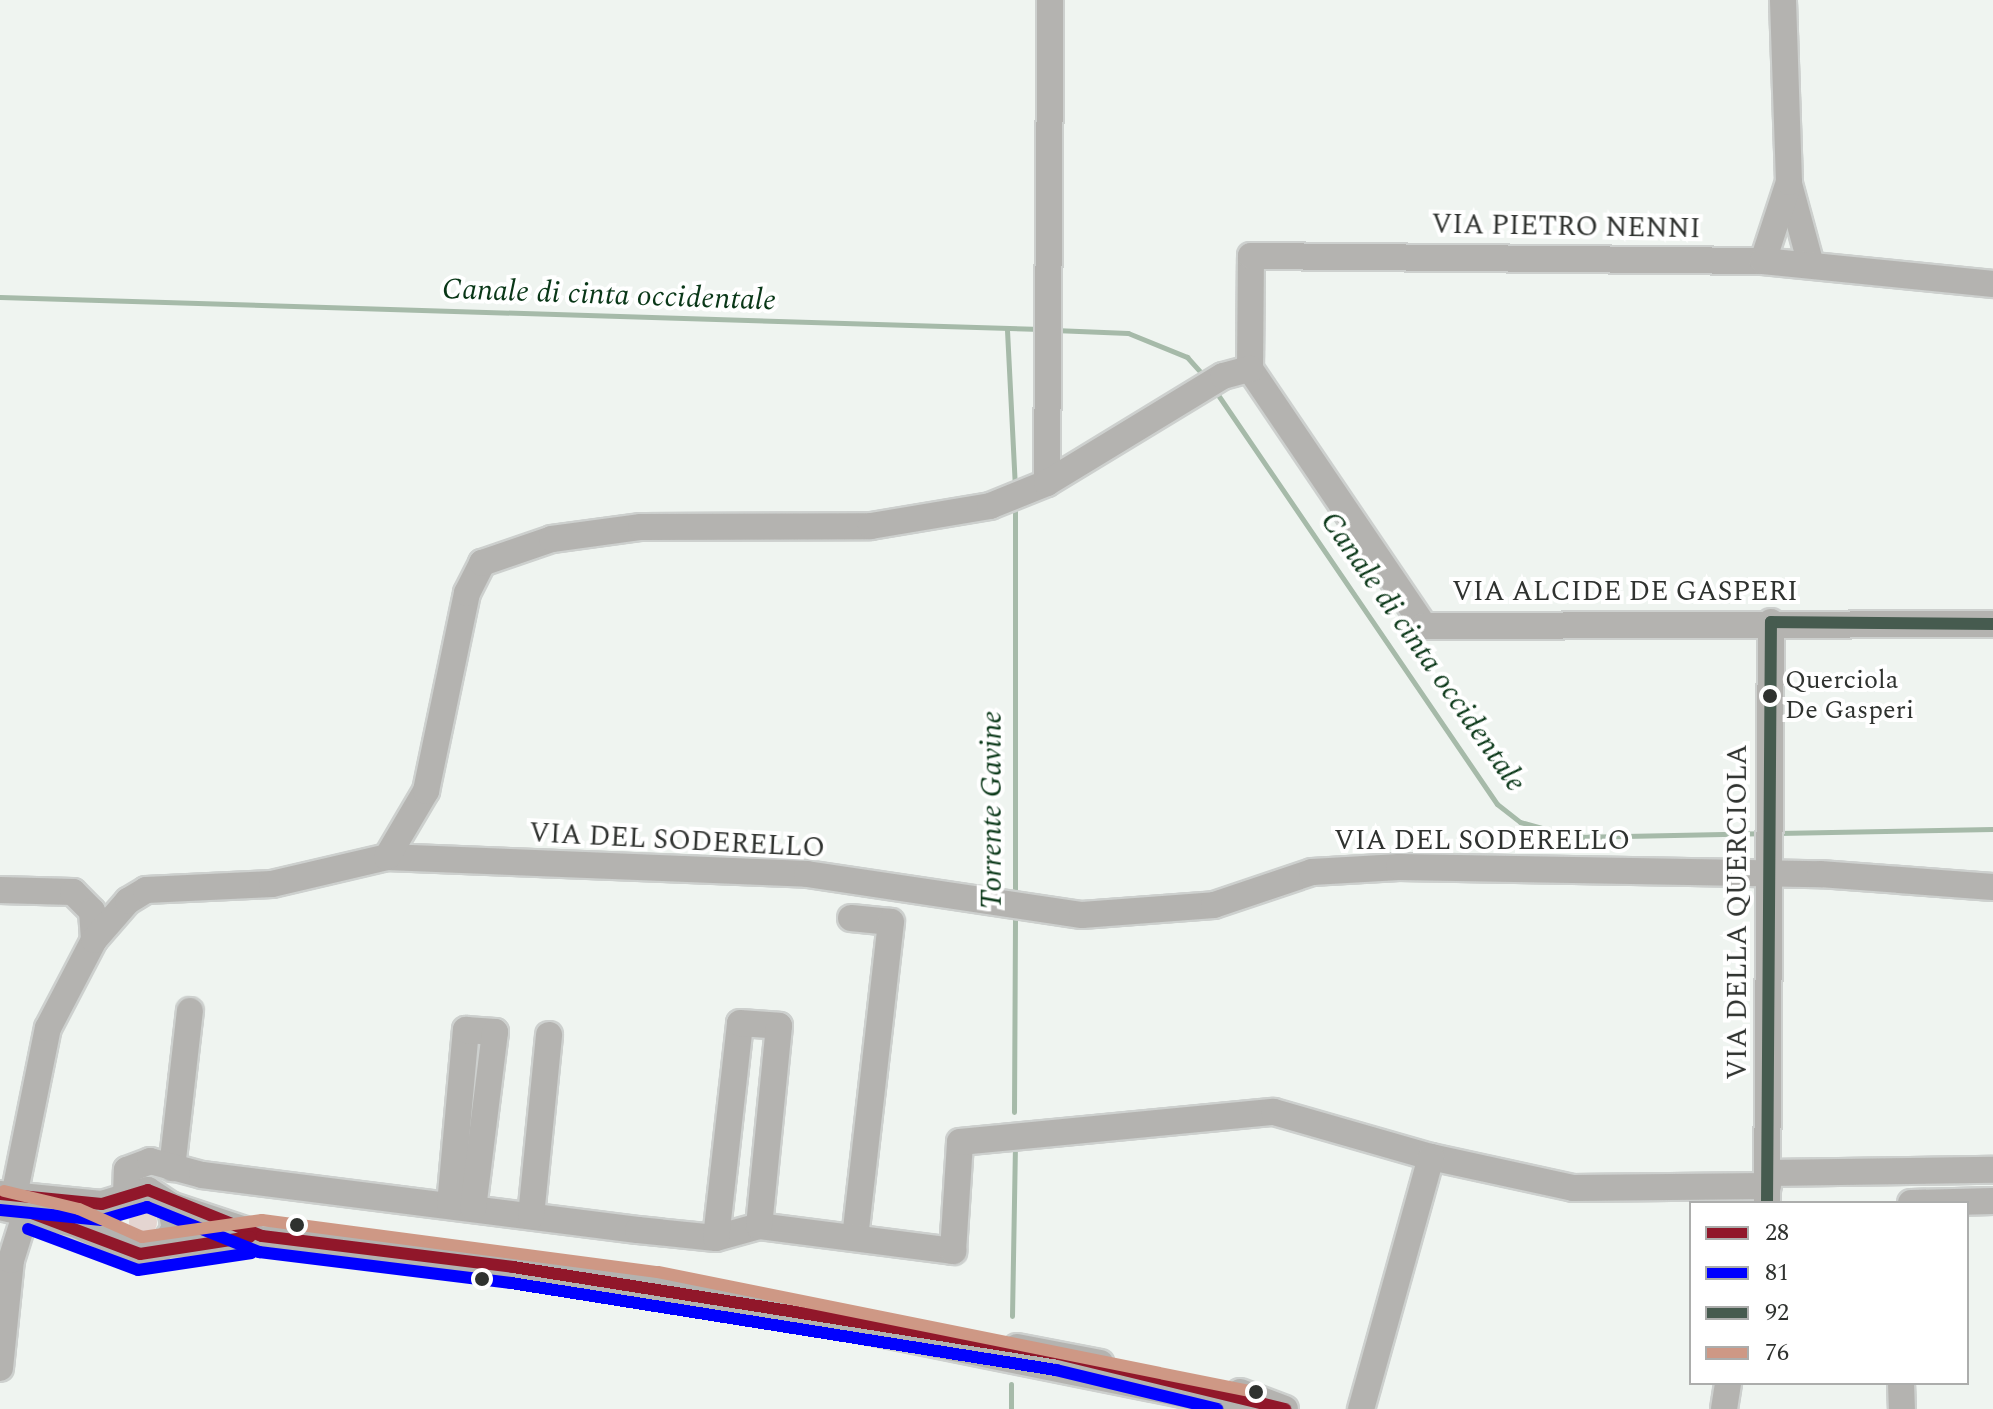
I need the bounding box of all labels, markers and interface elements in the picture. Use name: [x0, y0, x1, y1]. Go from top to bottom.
street label: VIA PIETRO NENNI: [1431, 208, 1701, 246]
water label: Canale di cinta occidentale: [441, 271, 777, 319]
water label: Canale di cinta occidentale: [1312, 505, 1534, 799]
street label: VIA ALCIDE DE GASPERI: [1452, 575, 1798, 609]
place label: Querciola De Gasperi: [1785, 665, 1914, 726]
marker: Querciola De Gasperi: [1762, 688, 1778, 704]
water label: Torrente Gavine: [974, 711, 1010, 909]
street label: VIA DELLA QUERCIOLA: [1721, 744, 1755, 1080]
street label: VIA DEL SODERELLO: [528, 816, 826, 866]
street label: VIA DEL SODERELLO: [1334, 824, 1630, 858]
legend: [1689, 1201, 1969, 1385]
text: 28: [1765, 1215, 1789, 1251]
unlabelled marker: [289, 1217, 305, 1233]
text: 81: [1765, 1255, 1789, 1291]
unlabelled marker: [474, 1271, 490, 1287]
text: 92: [1765, 1295, 1789, 1331]
text: 76: [1765, 1335, 1789, 1371]
unlabelled marker: [1248, 1384, 1264, 1400]

